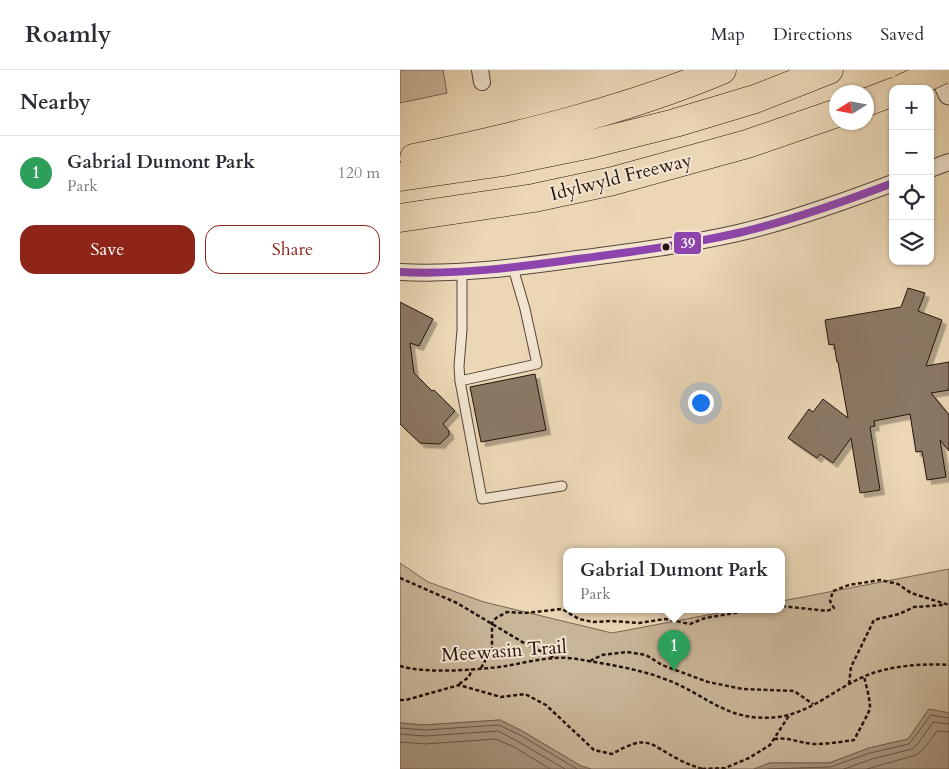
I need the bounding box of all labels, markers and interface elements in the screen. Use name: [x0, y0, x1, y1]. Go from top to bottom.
text: Roamly: [25, 18, 111, 51]
text: Map: [711, 22, 745, 47]
text: Directions: [773, 22, 852, 47]
text: Saved: [880, 22, 924, 47]
north arrow: [829, 85, 874, 130]
map controls: [889, 85, 934, 265]
button: +: [889, 85, 934, 130]
text: Nearby: [20, 88, 91, 117]
button: −: [889, 130, 934, 175]
street label: Idylwyld Freeway: [547, 147, 695, 207]
text: Gabrial Dumont Park: [67, 149, 255, 175]
text: 1: [32, 162, 40, 184]
text: 120 m: [338, 162, 380, 184]
text: Park: [67, 175, 98, 197]
button: locate: [889, 175, 934, 220]
button: layers: [889, 220, 934, 265]
button: Save: [20, 225, 195, 274]
button: Share: [205, 225, 380, 274]
line badge: 39: [673, 231, 702, 255]
text: 39: [681, 234, 695, 253]
unlabelled marker: [661, 242, 671, 252]
your location: [688, 390, 714, 416]
popup: [563, 548, 785, 613]
text: Gabrial Dumont Park: [580, 557, 768, 583]
text: Park: [580, 583, 611, 605]
pin: 1: [658, 630, 690, 671]
street label: Meewasin Trail: [441, 634, 568, 668]

